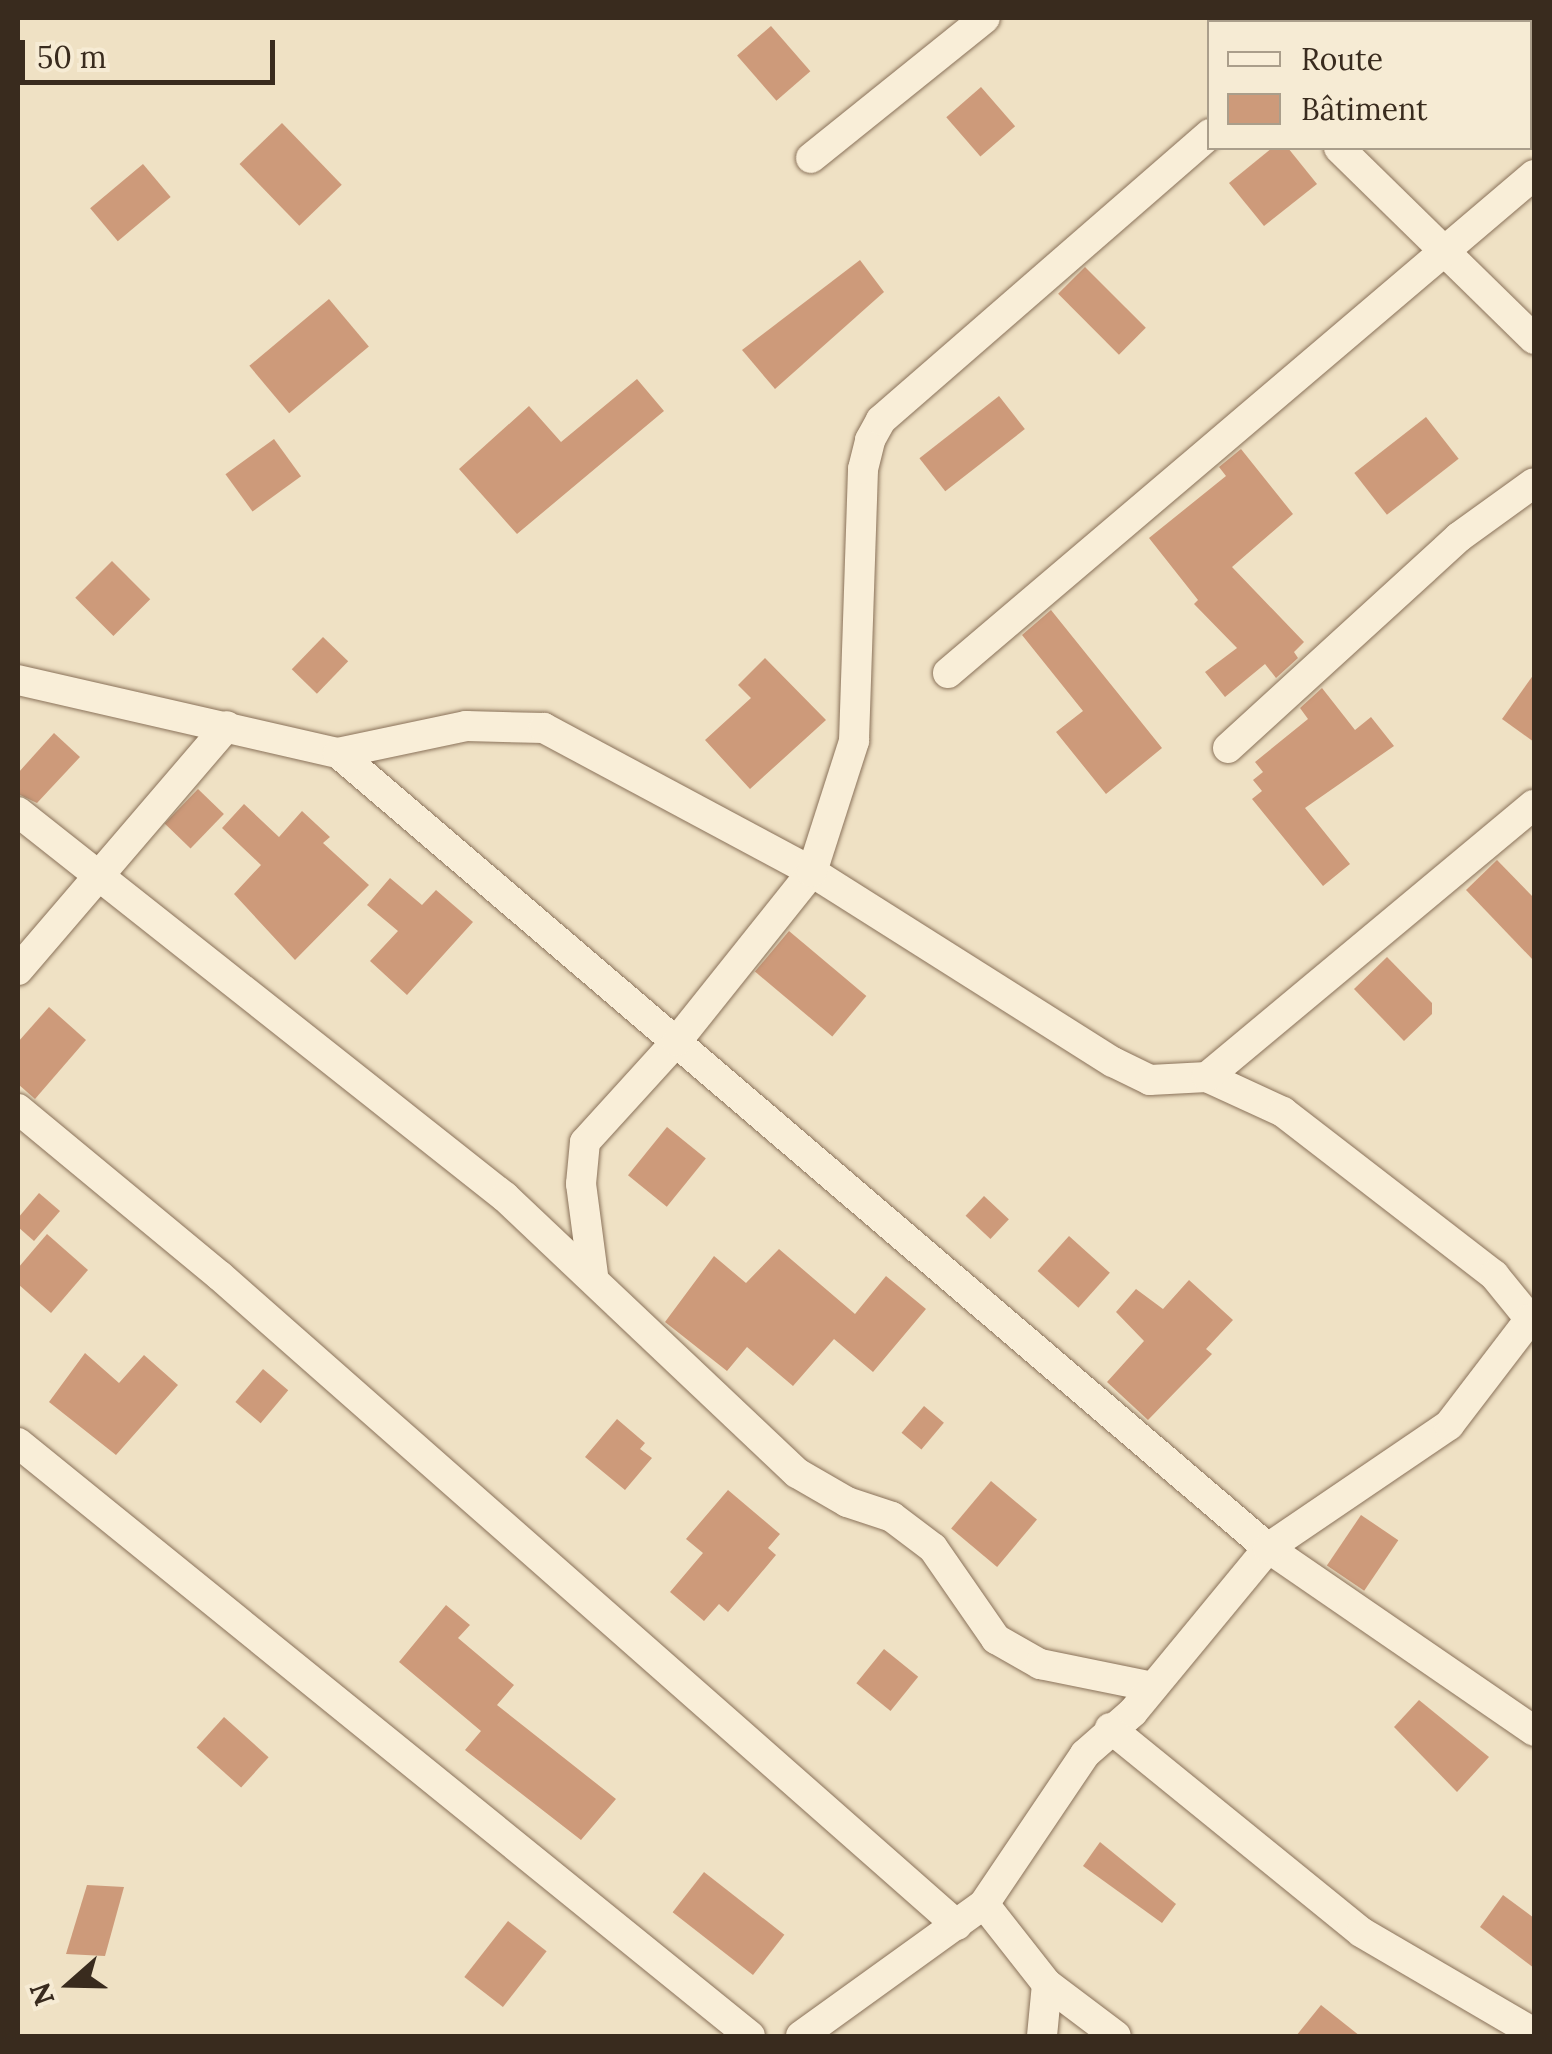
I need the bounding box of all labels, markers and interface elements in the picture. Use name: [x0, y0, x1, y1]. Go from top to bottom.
scale bar: [25, 20, 280, 82]
legend: [1207, 20, 1532, 150]
text: 50 m: [37, 38, 107, 76]
text: Route: [1301, 40, 1383, 78]
text: Bâtiment: [1301, 90, 1428, 128]
north arrow: [20, 1934, 120, 2034]
text: N: [21, 1978, 62, 2011]

